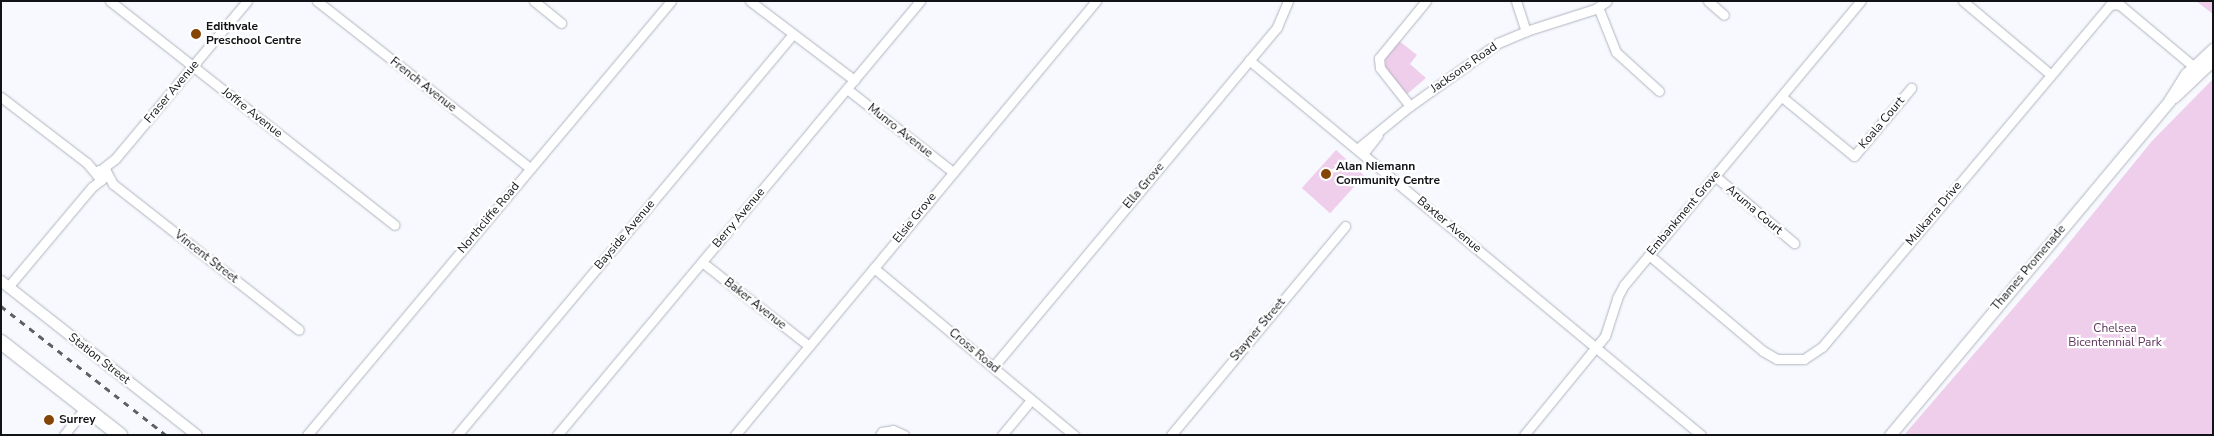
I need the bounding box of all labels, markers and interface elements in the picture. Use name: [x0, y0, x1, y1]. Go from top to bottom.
place label: Edithvale Preschool Centre: [206, 20, 301, 48]
marker: Edithvale Preschool Centre: [190, 28, 202, 40]
street label: Jacksons Road: [1428, 40, 1500, 96]
street label: French Avenue: [387, 55, 459, 115]
street label: Fraser Avenue: [142, 58, 202, 126]
street label: Joffre Avenue: [219, 85, 285, 141]
street label: Koala Court: [1856, 94, 1908, 152]
street label: Munro Avenue: [865, 101, 935, 161]
street label: Ella Grove: [1121, 160, 1167, 212]
place label: Alan Niemann Community Centre: [1336, 160, 1440, 188]
marker: Alan Niemann Community Centre: [1320, 168, 1332, 180]
street label: Embankment Grove: [1644, 168, 1724, 258]
street label: Mulkarra Drive: [1903, 179, 1965, 249]
street label: Northcliffe Road: [455, 180, 523, 256]
street label: Aruma Court: [1723, 182, 1785, 238]
street label: Berry Avenue: [710, 185, 768, 251]
street label: Elsie Grove: [890, 190, 940, 246]
street label: Baxter Avenue: [1414, 194, 1484, 256]
street label: Bayside Avenue: [592, 197, 658, 273]
street label: Thames Promenade: [1989, 222, 2069, 314]
street label: Vincent Street: [171, 228, 241, 286]
street label: Baker Avenue: [721, 275, 789, 333]
street label: Stayner Street: [1228, 296, 1288, 364]
park label: Chelsea Bicentennial Park: [2068, 322, 2162, 350]
street label: Cross Road: [946, 326, 1002, 376]
street label: Station Street: [65, 330, 133, 388]
place label: Surrey: [59, 413, 96, 427]
marker: Surrey: [43, 414, 55, 426]

